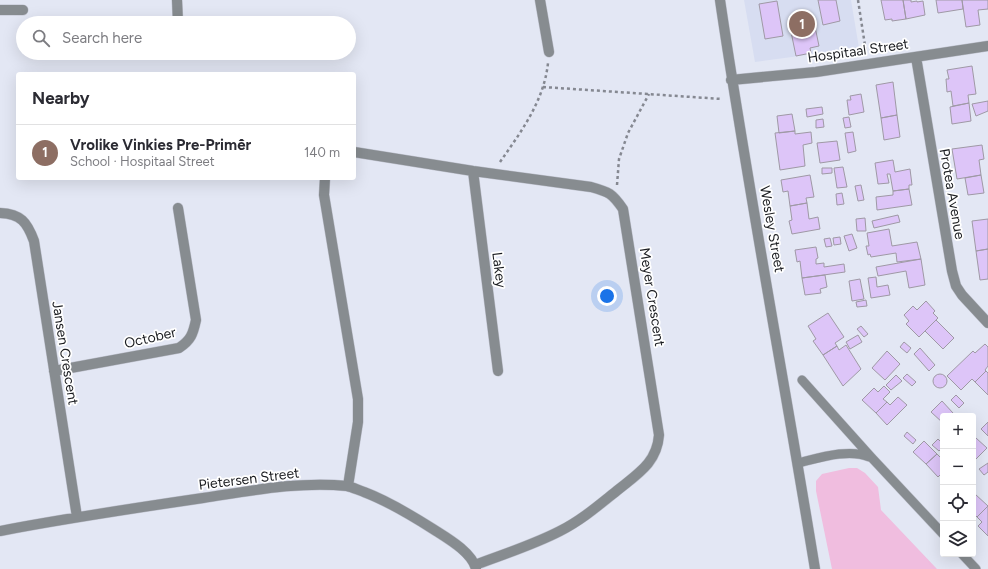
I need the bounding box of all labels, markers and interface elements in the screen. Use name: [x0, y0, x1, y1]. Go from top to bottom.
pin: 1: [789, 9, 815, 39]
search box: [16, 16, 356, 60]
icon: search: [30, 27, 52, 49]
text: Search here: [62, 29, 142, 47]
street label: Hospitaal Street: [806, 35, 910, 67]
text: Nearby: [32, 88, 90, 108]
text: Vrolike Vinkies Pre-Primêr: [70, 136, 251, 154]
text: 1: [42, 145, 48, 160]
text: 140 m: [304, 145, 340, 160]
street label: Protea Avenue: [936, 147, 968, 241]
text: School · Hospitaal Street: [70, 154, 215, 169]
street label: Wesley Street: [756, 184, 788, 274]
street label: Meyer Crescent: [636, 246, 668, 348]
street label: Lakey: [488, 251, 510, 289]
your location: [597, 286, 617, 306]
street label: Jansen Crescent: [48, 300, 82, 406]
street label: October: [123, 324, 178, 352]
map controls: [940, 413, 976, 557]
button: +: [940, 413, 976, 449]
button: −: [940, 449, 976, 485]
street label: Pietersen Street: [198, 464, 300, 494]
button: locate: [940, 485, 976, 521]
button: layers: [940, 521, 976, 557]

